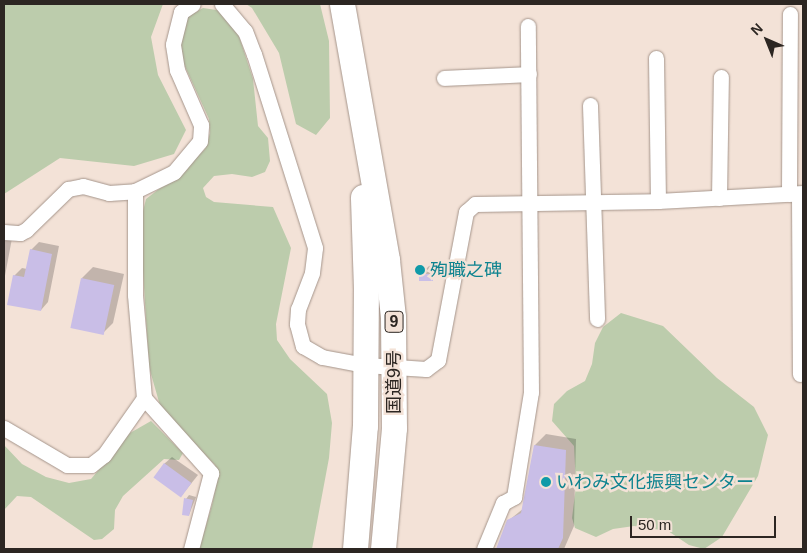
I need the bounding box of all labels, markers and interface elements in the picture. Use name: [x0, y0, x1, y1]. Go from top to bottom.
north arrow: [742, 15, 792, 65]
text: N: [747, 20, 766, 38]
place label: 殉職之碑: [430, 259, 502, 281]
marker: 殉職之碑: [414, 264, 426, 276]
road number: 9: [384, 308, 404, 336]
street label: 国道9号: [383, 350, 405, 414]
place label: いわみ文化振興センター: [556, 471, 754, 493]
marker: いわみ文化振興センター: [540, 476, 552, 488]
scale bar: [632, 506, 778, 538]
text: 50 m: [638, 516, 671, 533]

